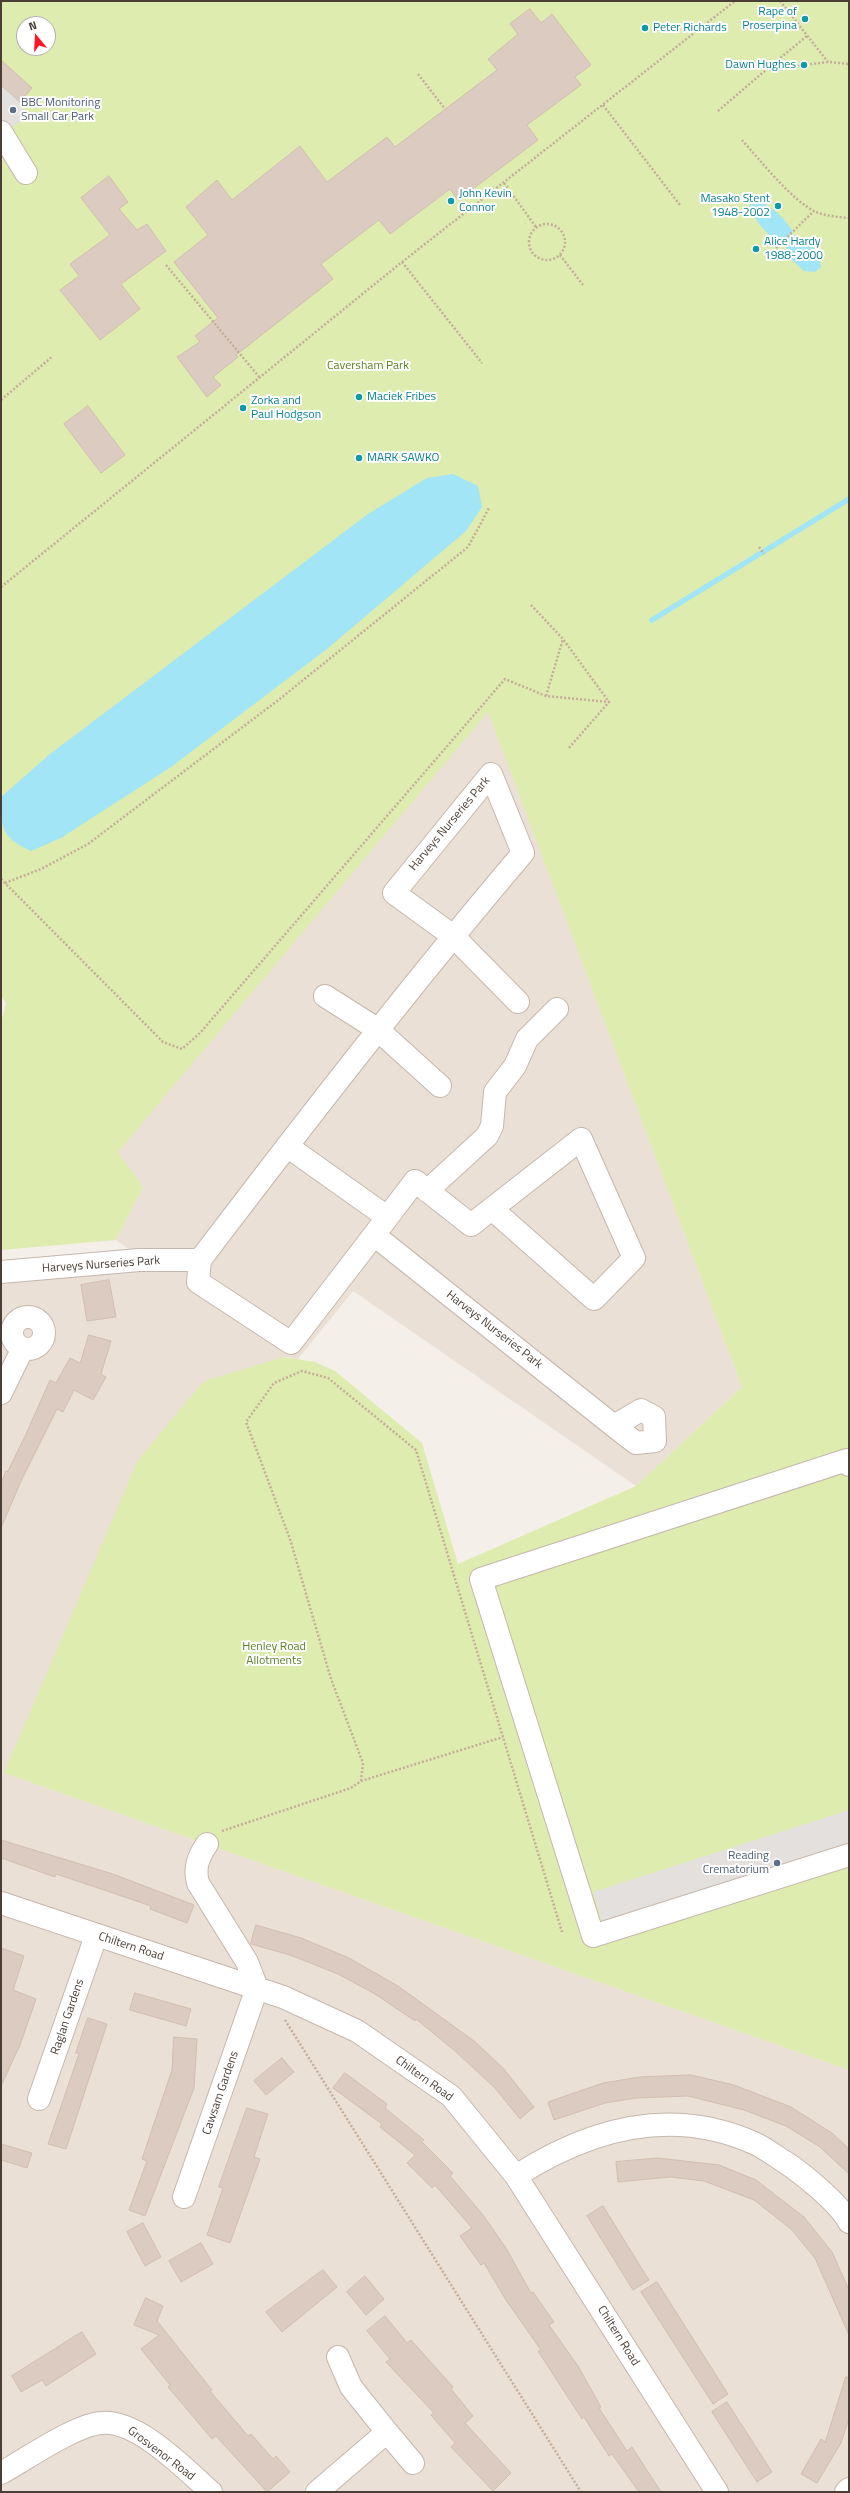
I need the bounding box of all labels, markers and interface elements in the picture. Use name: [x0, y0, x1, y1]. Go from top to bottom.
place label: Rape of Proserpina: [742, 5, 797, 33]
marker: Rape of Proserpina: [800, 14, 810, 24]
north arrow: [16, 16, 56, 56]
text: N: [27, 17, 39, 34]
place label: Peter Richards: [653, 21, 727, 35]
marker: Peter Richards: [640, 23, 650, 33]
place label: Dawn Hughes: [725, 58, 796, 72]
marker: Dawn Hughes: [799, 60, 809, 70]
place label: BBC Monitoring Small Car Park: [21, 96, 100, 124]
marker: BBC Monitoring Small Car Park: [8, 105, 18, 115]
place label: John Kevin Connor: [459, 187, 512, 215]
place label: Masako Stent 1948-2002: [700, 192, 770, 220]
marker: John Kevin Connor: [446, 196, 456, 206]
marker: Masako Stent 1948-2002: [773, 201, 783, 211]
place label: Alice Hardy 1988-2000: [764, 235, 823, 263]
marker: Alice Hardy 1988-2000: [751, 244, 761, 254]
park label: Caversham Park: [327, 359, 409, 373]
place label: Maciek Fribes: [367, 390, 436, 404]
marker: Maciek Fribes: [354, 392, 364, 402]
place label: Zorka and Paul Hodgson: [251, 394, 321, 422]
marker: Zorka and Paul Hodgson: [238, 403, 248, 413]
place label: MARK SAWKO: [367, 451, 440, 465]
marker: MARK SAWKO: [354, 453, 364, 463]
street label: Harveys Nurseries Park: [407, 774, 493, 874]
street label: Harveys Nurseries Park: [42, 1254, 160, 1276]
street label: Harveys Nurseries Park: [443, 1288, 545, 1372]
park label: Henley Road Allotments: [242, 1640, 306, 1668]
place label: Reading Crematorium: [703, 1849, 769, 1877]
marker: Reading Crematorium: [772, 1858, 782, 1868]
street label: Chiltern Road: [97, 1930, 165, 1964]
street label: Raglan Gardens: [48, 1977, 88, 2057]
street label: Cawsam Gardens: [200, 2049, 242, 2137]
street label: Chiltern Road: [392, 2053, 456, 2105]
street label: Chiltern Road: [594, 2303, 642, 2369]
street label: Grosvenor Road: [125, 2424, 197, 2484]

